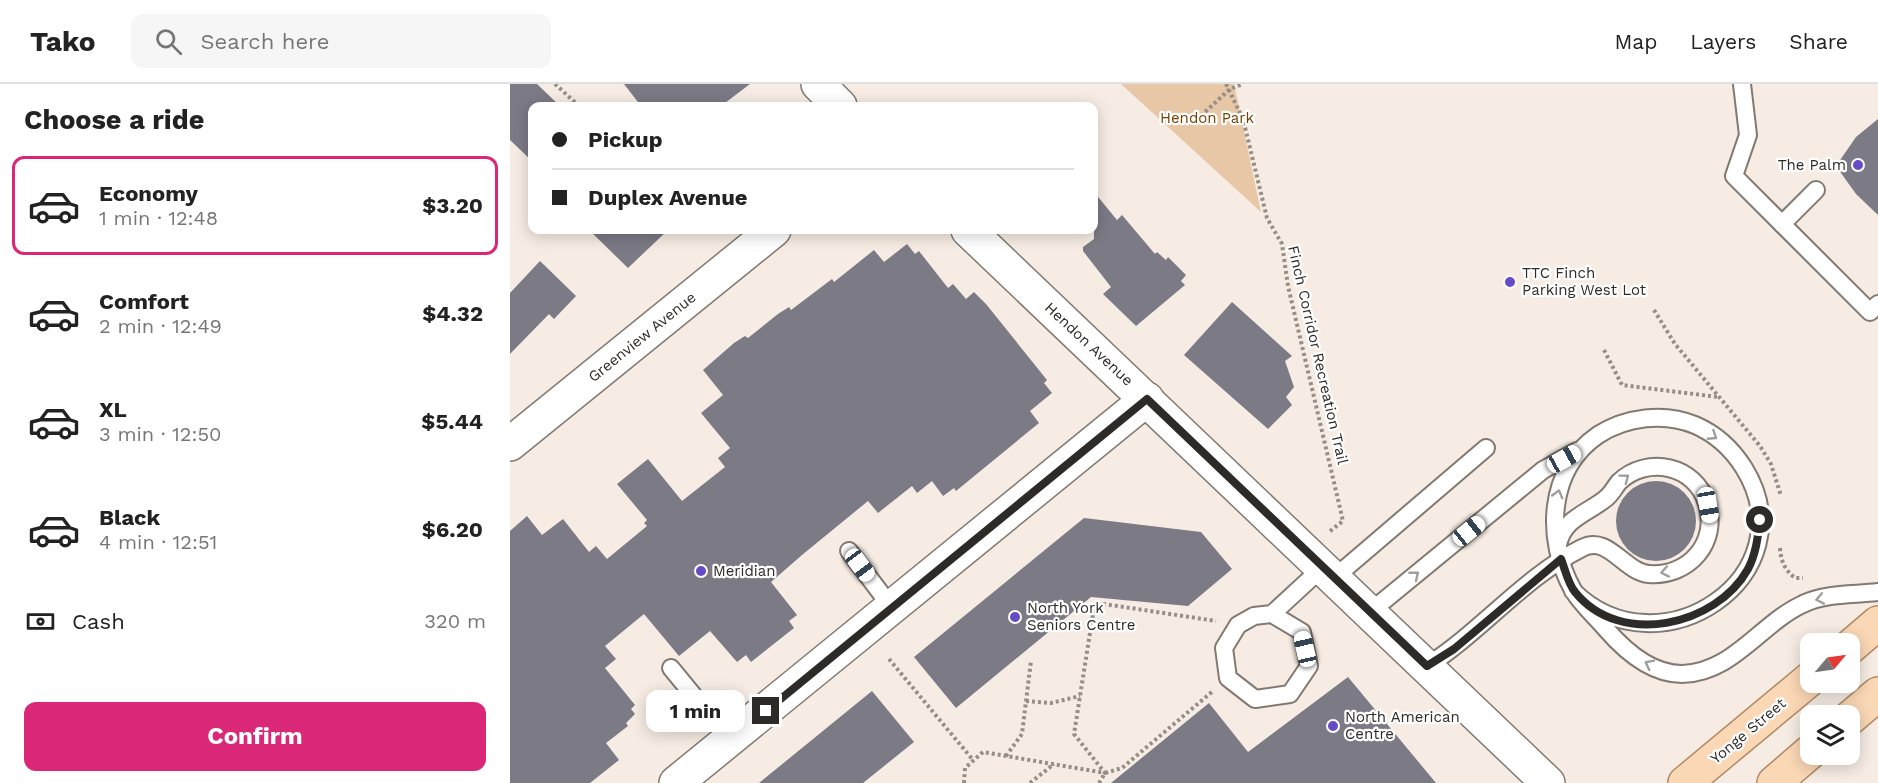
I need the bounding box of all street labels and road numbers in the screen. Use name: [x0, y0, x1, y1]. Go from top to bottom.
street label: Finch Corridor Recreation Trail: [1284, 244, 1352, 466]
street label: Greenview Avenue: [585, 288, 699, 386]
street label: Hendon Avenue: [1041, 299, 1137, 389]
street label: Yonge Street: [1707, 694, 1790, 768]

